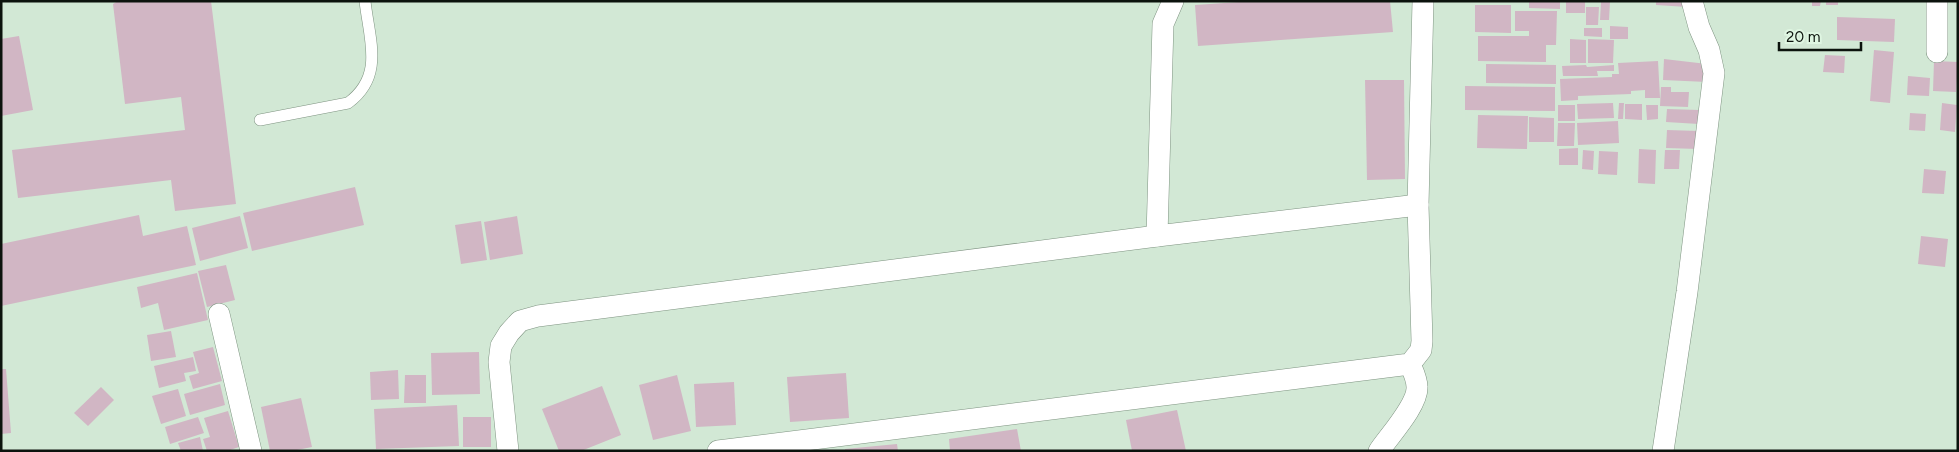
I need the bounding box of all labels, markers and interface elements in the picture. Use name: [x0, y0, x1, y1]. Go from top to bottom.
scale bar: [1779, 20, 1862, 52]
text: 20 m: [1786, 28, 1820, 46]

